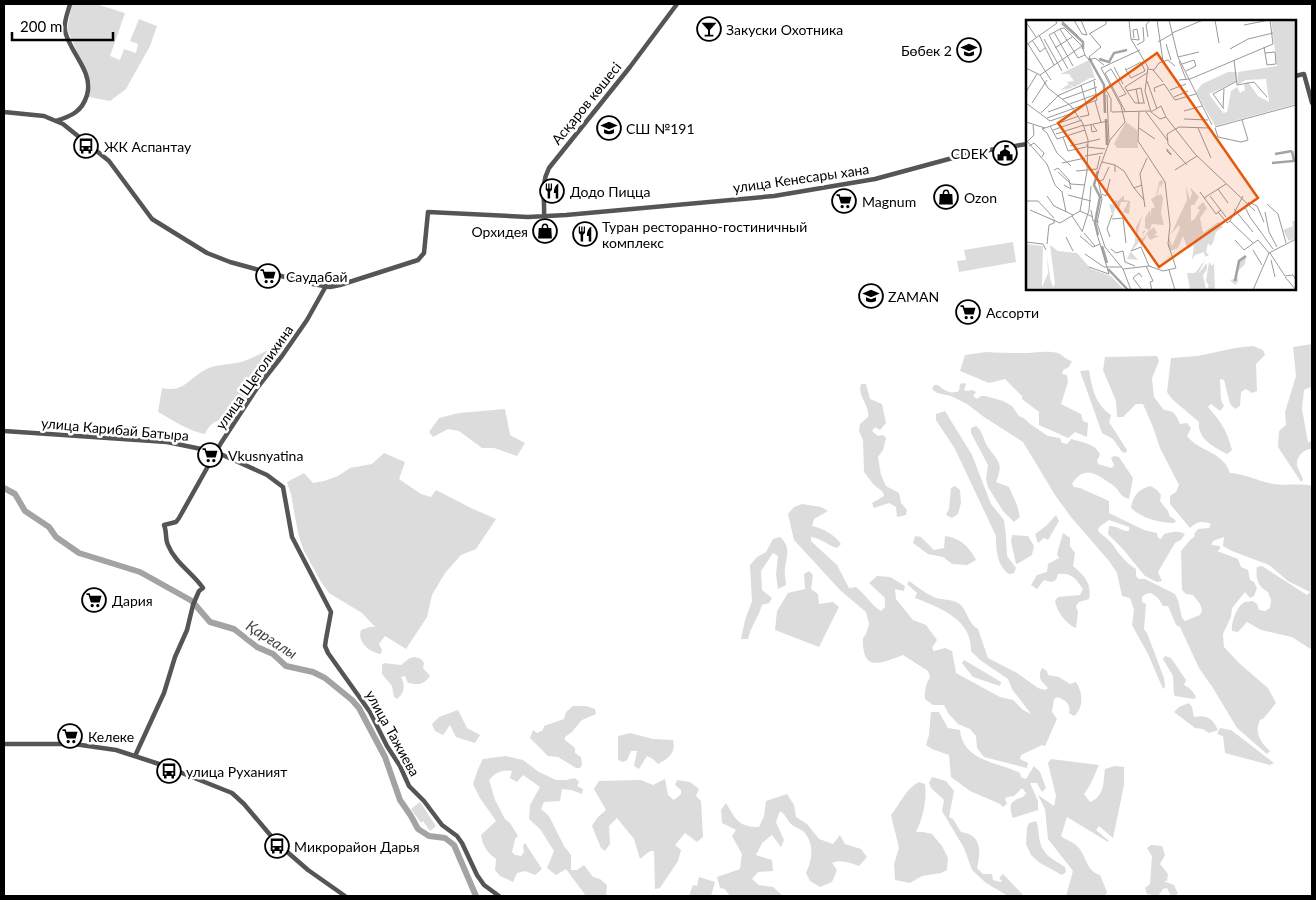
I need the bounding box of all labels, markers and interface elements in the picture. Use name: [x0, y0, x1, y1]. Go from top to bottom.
scale bar: [12, 10, 114, 42]
bar icon: Закуски Охотника: [696, 16, 722, 42]
text: 200 m: [20, 17, 62, 35]
inset map: [1026, 20, 1296, 290]
place label: Закуски Охотника: [726, 21, 843, 38]
school or university icon: Бөбек 2: [956, 37, 982, 63]
place label: Бөбек 2: [901, 42, 952, 59]
street label: Асқаров көшесі: [548, 58, 624, 148]
school or university icon: СШ №191: [596, 115, 622, 141]
place label: СШ №191: [626, 120, 695, 137]
bus stop icon: ЖК Аспантау: [73, 133, 99, 159]
place label: ЖК Аспантау: [104, 138, 192, 155]
public building icon: CDEK: [992, 140, 1018, 166]
place label: CDEK: [951, 145, 989, 162]
street label: улица Кенесары хана: [732, 160, 870, 196]
restaurant icon: Додо Пицца: [539, 178, 565, 204]
place label: Додо Пицца: [570, 183, 650, 200]
shop icon: Ozon: [933, 184, 959, 210]
supermarket icon: Magnum: [831, 188, 857, 214]
place label: Ozon: [964, 189, 997, 206]
place label: Magnum: [862, 193, 916, 210]
shop icon: Орхидея: [532, 218, 558, 244]
place label: Туран ресторанно-гостиничный комплекс: [602, 218, 807, 251]
restaurant icon: Туран ресторанно-гостиничный комплекс: [572, 221, 598, 247]
place label: Орхидея: [472, 223, 528, 240]
supermarket icon: Саудабай: [255, 263, 281, 289]
place label: Саудабай: [286, 268, 348, 285]
school or university icon: ZAMAN: [858, 283, 884, 309]
place label: ZAMAN: [888, 288, 939, 305]
supermarket icon: Ассорти: [955, 299, 981, 325]
place label: Ассорти: [986, 304, 1039, 321]
street label: улица Щеголихина: [212, 321, 296, 433]
street label: улица Карибай Батыра: [40, 414, 190, 444]
supermarket icon: Vkusnyatina: [197, 442, 223, 468]
place label: Vkusnyatina: [228, 447, 303, 464]
supermarket icon: Дария: [81, 587, 107, 613]
place label: Дария: [112, 592, 153, 609]
water label: Қарғалы: [243, 616, 301, 662]
street label: улица Тажиева: [362, 687, 424, 779]
supermarket icon: Келеке: [57, 723, 83, 749]
place label: Келеке: [88, 728, 134, 745]
bus stop icon: улица Руханият: [156, 758, 182, 784]
place label: улица Руханият: [186, 763, 287, 780]
bus stop icon: Микрорайон Дарья: [264, 833, 290, 859]
place label: Микрорайон Дарья: [294, 838, 420, 855]

